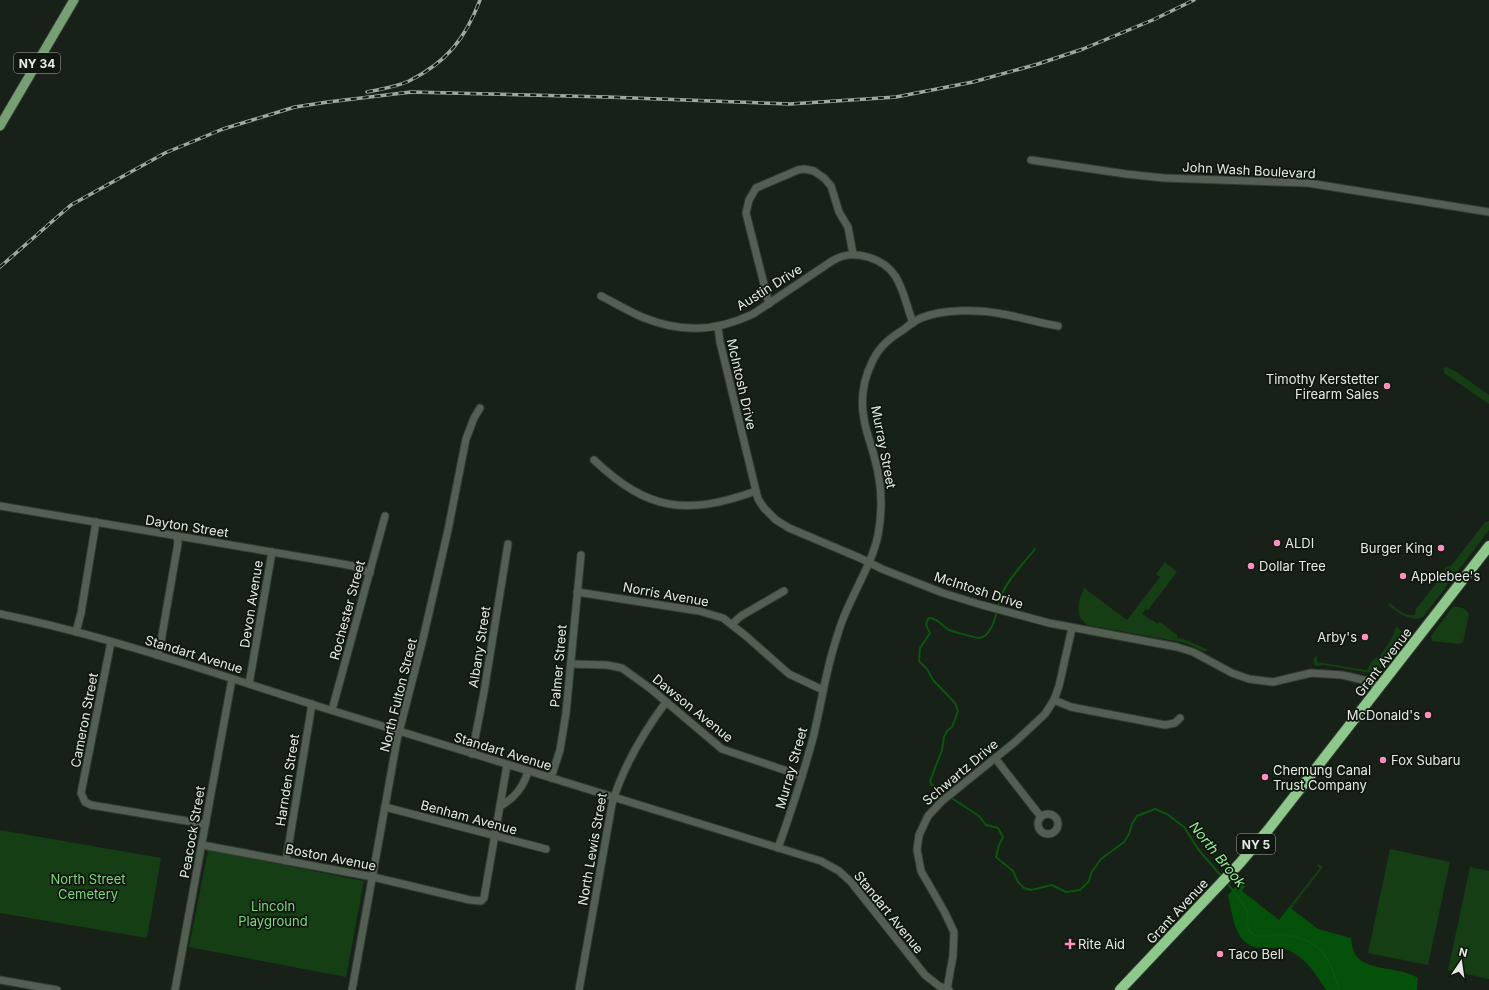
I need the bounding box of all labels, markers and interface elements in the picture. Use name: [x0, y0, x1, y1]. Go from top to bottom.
road number: NY 34: [14, 53, 60, 73]
street label: John Wash Boulevard: [1182, 159, 1316, 181]
street label: Austin Drive: [733, 260, 805, 314]
street label: McIntosh Drive: [724, 337, 760, 431]
place label: Timothy Kerstetter Firearm Sales: [1266, 371, 1379, 402]
marker: Timothy Kerstetter Firearm Sales: [1382, 381, 1392, 391]
street label: Murray Street: [868, 404, 900, 490]
street label: Dayton Street: [144, 512, 230, 540]
place label: ALDI: [1285, 535, 1314, 551]
marker: ALDI: [1272, 538, 1282, 548]
place label: Burger King: [1360, 540, 1433, 556]
marker: Burger King: [1436, 543, 1446, 553]
street label: Rochester Street: [326, 558, 368, 662]
place label: Dollar Tree: [1259, 558, 1326, 574]
street label: Devon Avenue: [236, 559, 266, 649]
marker: Dollar Tree: [1246, 561, 1256, 571]
street label: McIntosh Drive: [932, 568, 1026, 612]
place label: Applebee's: [1411, 568, 1480, 584]
marker: Applebee's: [1398, 571, 1408, 581]
street label: Norris Avenue: [622, 579, 710, 609]
street label: Albany Street: [465, 605, 493, 689]
street label: Palmer Street: [546, 624, 570, 708]
street label: Grant Avenue: [1351, 624, 1415, 700]
place label: Arby's: [1317, 629, 1357, 645]
street label: Standart Avenue: [143, 632, 245, 676]
marker: Arby's: [1360, 632, 1370, 642]
street label: North Fulton Street: [376, 637, 420, 753]
street label: Cameron Street: [67, 671, 101, 769]
street label: Dawson Avenue: [650, 671, 736, 745]
place label: McDonald's: [1347, 707, 1420, 723]
marker: McDonald's: [1423, 710, 1433, 720]
street label: Murray Street: [772, 725, 810, 811]
street label: Standart Avenue: [452, 729, 554, 773]
street label: Harnden Street: [272, 733, 302, 827]
street label: Schwartz Drive: [919, 736, 1001, 808]
place label: Fox Subaru: [1391, 752, 1460, 768]
marker: Fox Subaru: [1378, 755, 1388, 765]
place label: Chemung Canal Trust Company: [1273, 762, 1371, 793]
marker: Chemung Canal Trust Company: [1260, 772, 1270, 782]
street label: Peacock Street: [176, 785, 208, 879]
street label: North Lewis Street: [574, 791, 610, 907]
street label: Benham Avenue: [419, 796, 519, 838]
water label: North Brook: [1186, 818, 1250, 891]
road number: NY 5: [1237, 834, 1275, 854]
street label: Boston Avenue: [284, 840, 378, 874]
street label: Standart Avenue: [851, 867, 927, 957]
park label: North Street Cemetery: [51, 871, 125, 902]
street label: Grant Avenue: [1143, 875, 1211, 947]
park label: Lincoln Playground: [238, 898, 308, 929]
place label: Rite Aid: [1078, 936, 1125, 952]
marker: Rite Aid: [1065, 939, 1075, 949]
north arrow: [1441, 942, 1481, 982]
text: N: [1458, 944, 1469, 960]
place label: Taco Bell: [1228, 946, 1284, 962]
marker: Taco Bell: [1215, 949, 1225, 959]

